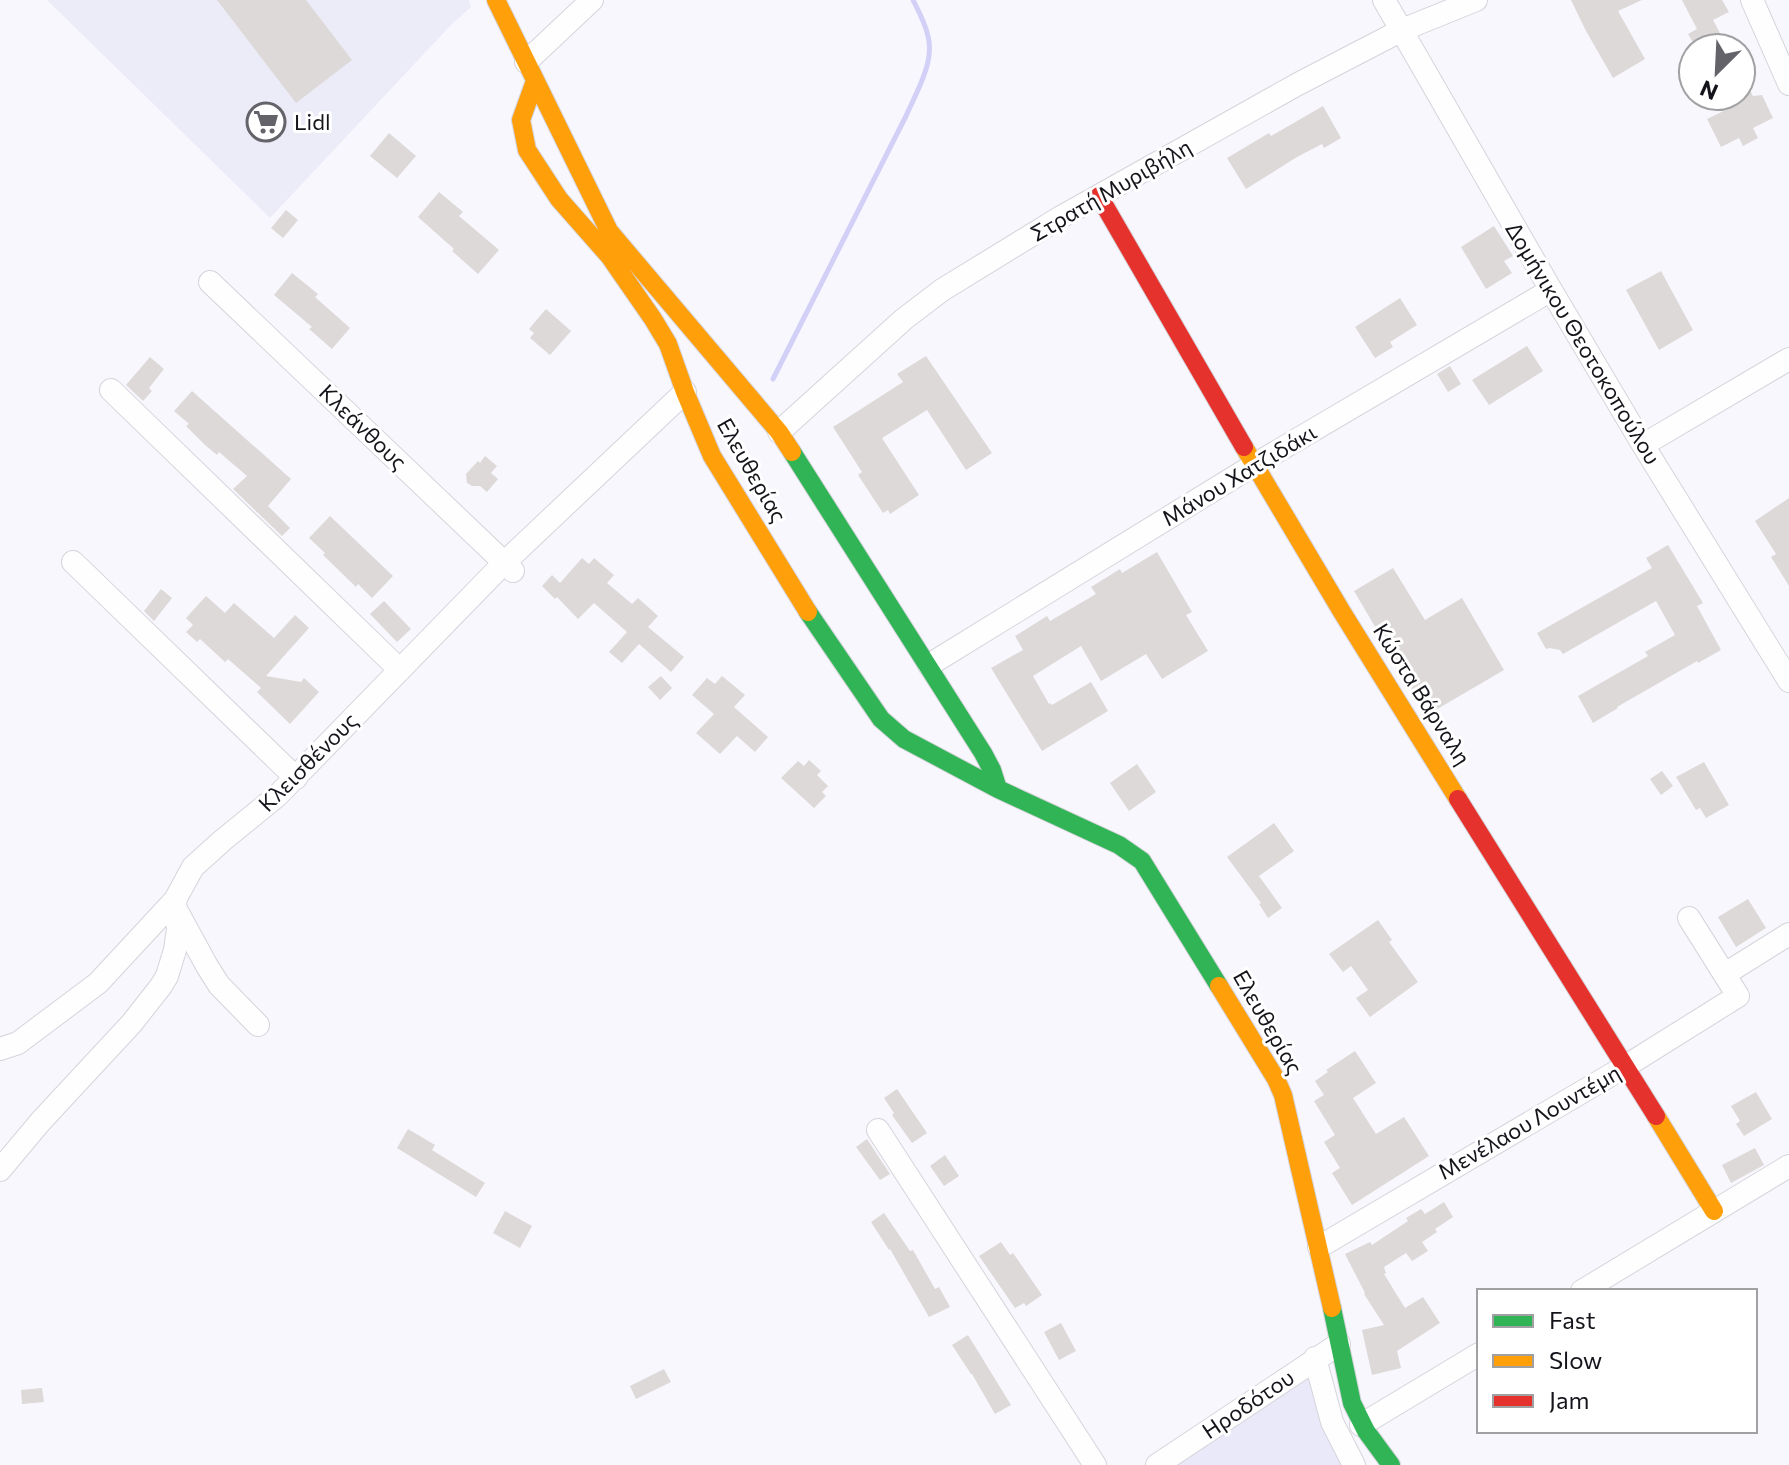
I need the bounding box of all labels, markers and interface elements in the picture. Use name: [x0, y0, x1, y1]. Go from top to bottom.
north arrow: [1677, 32, 1757, 112]
text: N: [1696, 75, 1722, 106]
supermarket icon: Lidl: [245, 101, 287, 143]
place label: Lidl: [294, 108, 331, 135]
street label: Στρατή Μυριβήλη: [1026, 133, 1196, 247]
street label: Δομήνικου Θεοτοκοπούλου: [1500, 217, 1667, 469]
street label: Κλεάνθους: [314, 378, 413, 475]
street label: Ελευθερίας: [712, 413, 793, 527]
street label: Μάνου Χατζιδάκι: [1157, 418, 1321, 531]
street label: Κώστα Βάρναλη: [1368, 618, 1477, 769]
street label: Κλεισθένους: [253, 707, 363, 817]
street label: Ελευθερίας: [1228, 965, 1309, 1079]
street label: Μενέλαου Λουντέμη: [1433, 1058, 1625, 1185]
legend: [1477, 1289, 1757, 1433]
text: Fast: [1549, 1305, 1596, 1334]
text: Slow: [1549, 1345, 1602, 1374]
street label: Ηροδότου: [1197, 1363, 1299, 1444]
text: Jam: [1549, 1385, 1589, 1414]

